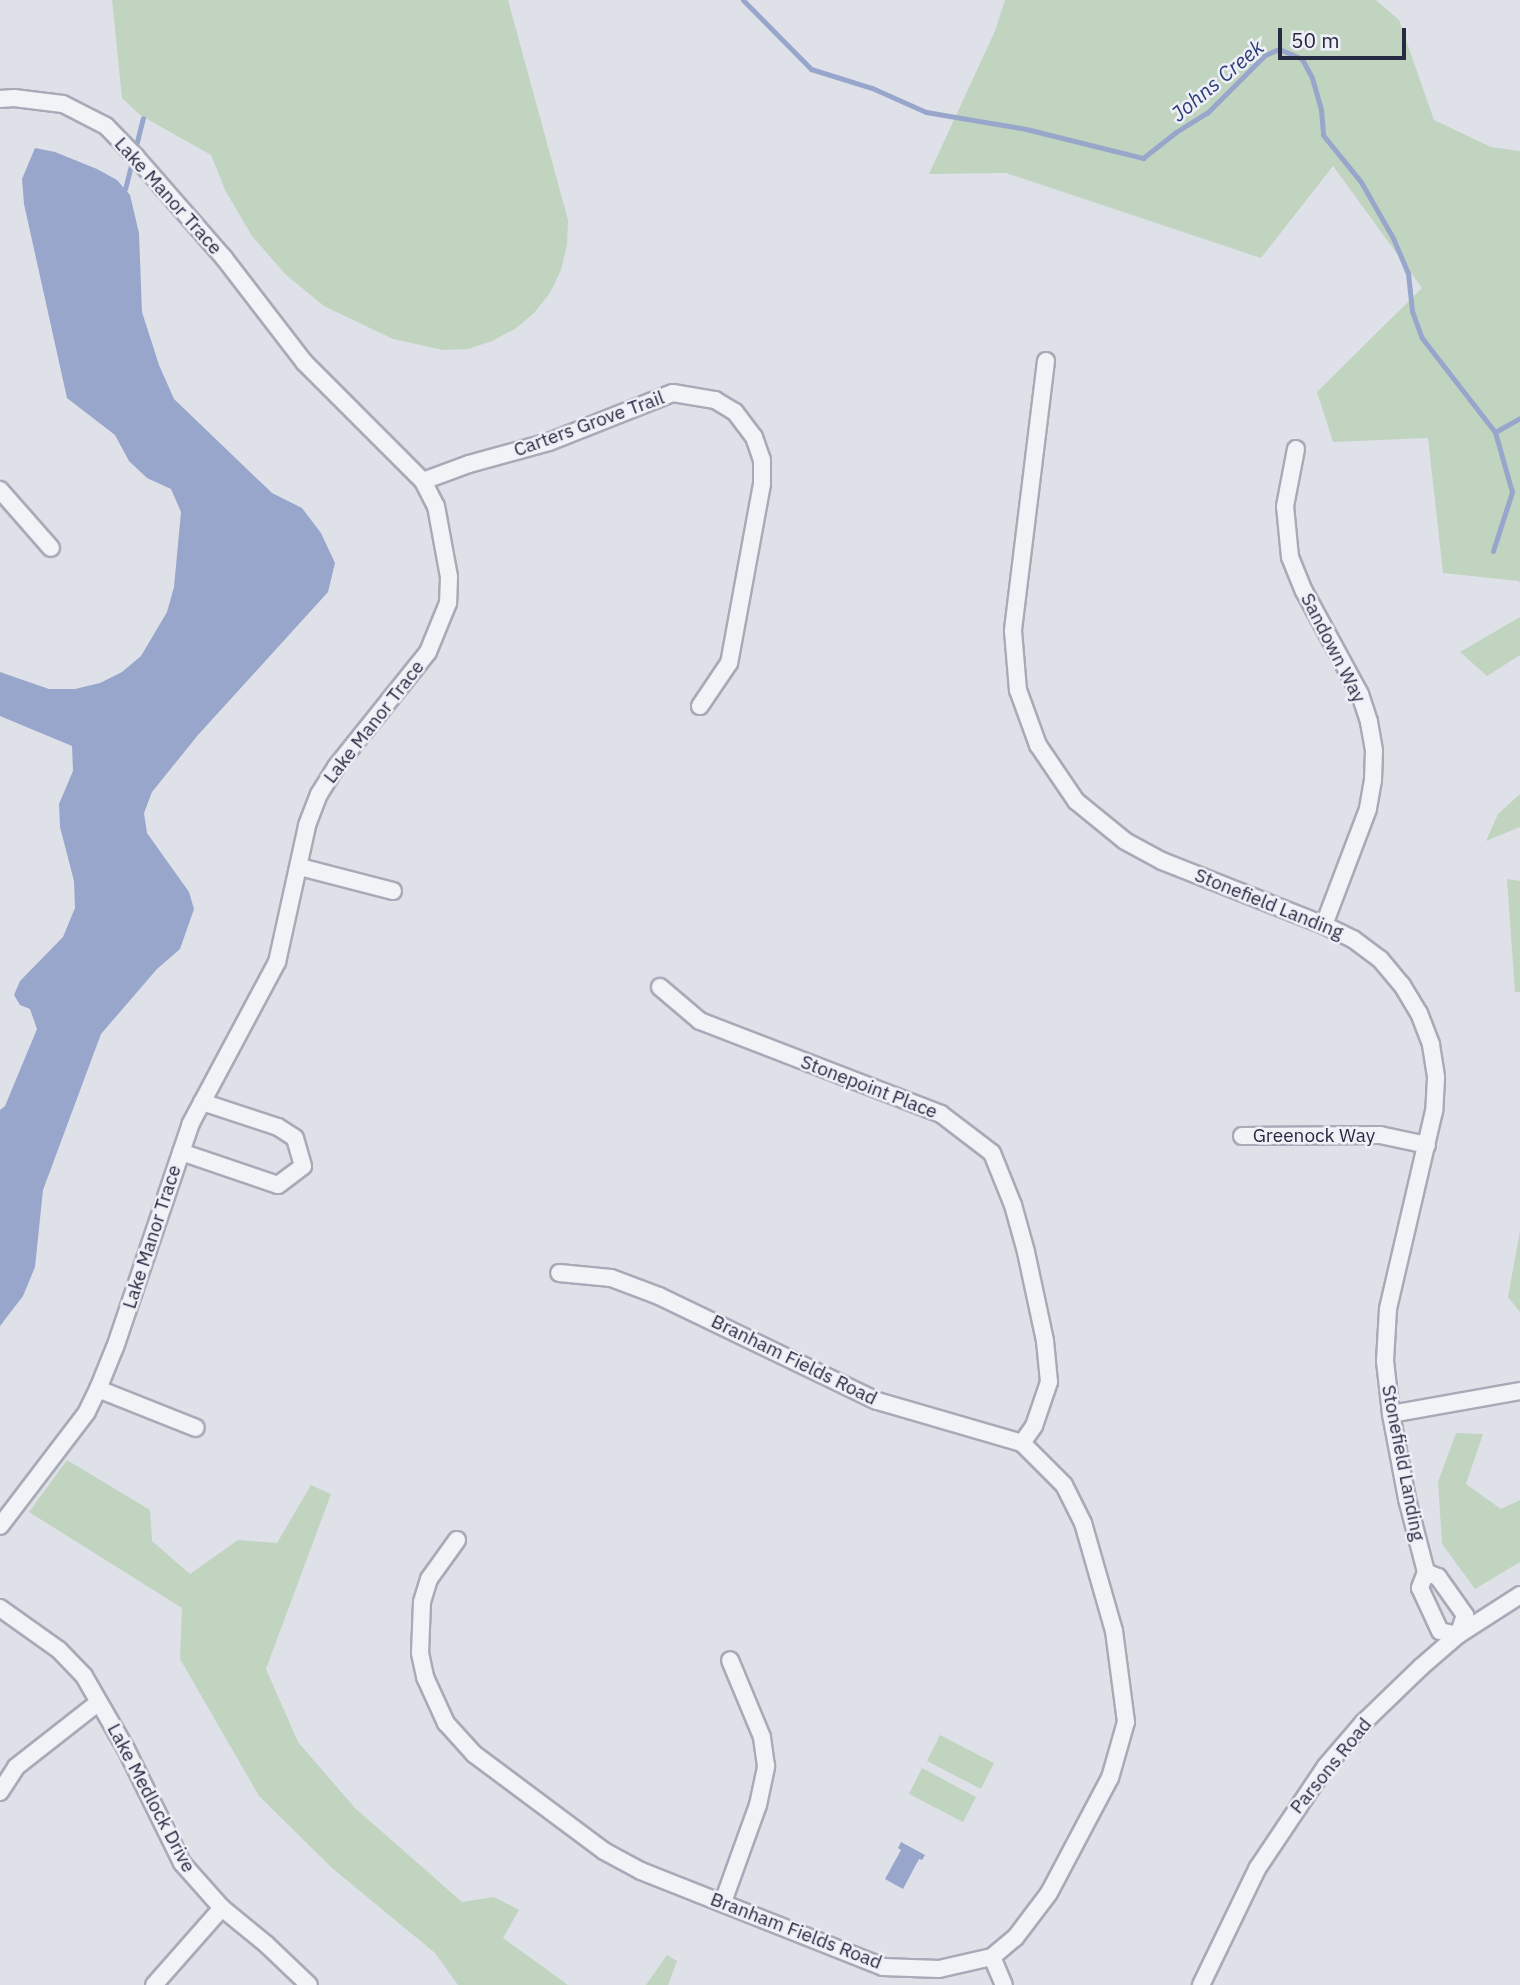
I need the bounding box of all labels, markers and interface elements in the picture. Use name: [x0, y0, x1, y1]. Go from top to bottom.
scale bar: [1282, 14, 1410, 58]
text: 50 m: [1291, 26, 1340, 54]
water label: Johns Creek: [1166, 34, 1268, 126]
street label: Lake Manor Trace: [109, 133, 227, 259]
street label: Carters Grove Trail: [511, 386, 667, 462]
street label: Sandown Way: [1296, 590, 1370, 706]
street label: Lake Manor Trace: [319, 656, 429, 788]
street label: Stonefield Landing: [1191, 864, 1347, 944]
street label: Stonepoint Place: [797, 1050, 941, 1124]
street label: Greenock Way: [1253, 1125, 1375, 1147]
street label: Lake Manor Trace: [118, 1162, 186, 1312]
street label: Branham Fields Road: [707, 1310, 881, 1410]
street label: Stonefield Landing: [1377, 1383, 1429, 1543]
street label: Parsons Road: [1285, 1714, 1377, 1818]
street label: Lake Medlock Drive: [102, 1720, 200, 1876]
street label: Branham Fields Road: [707, 1888, 885, 1974]

